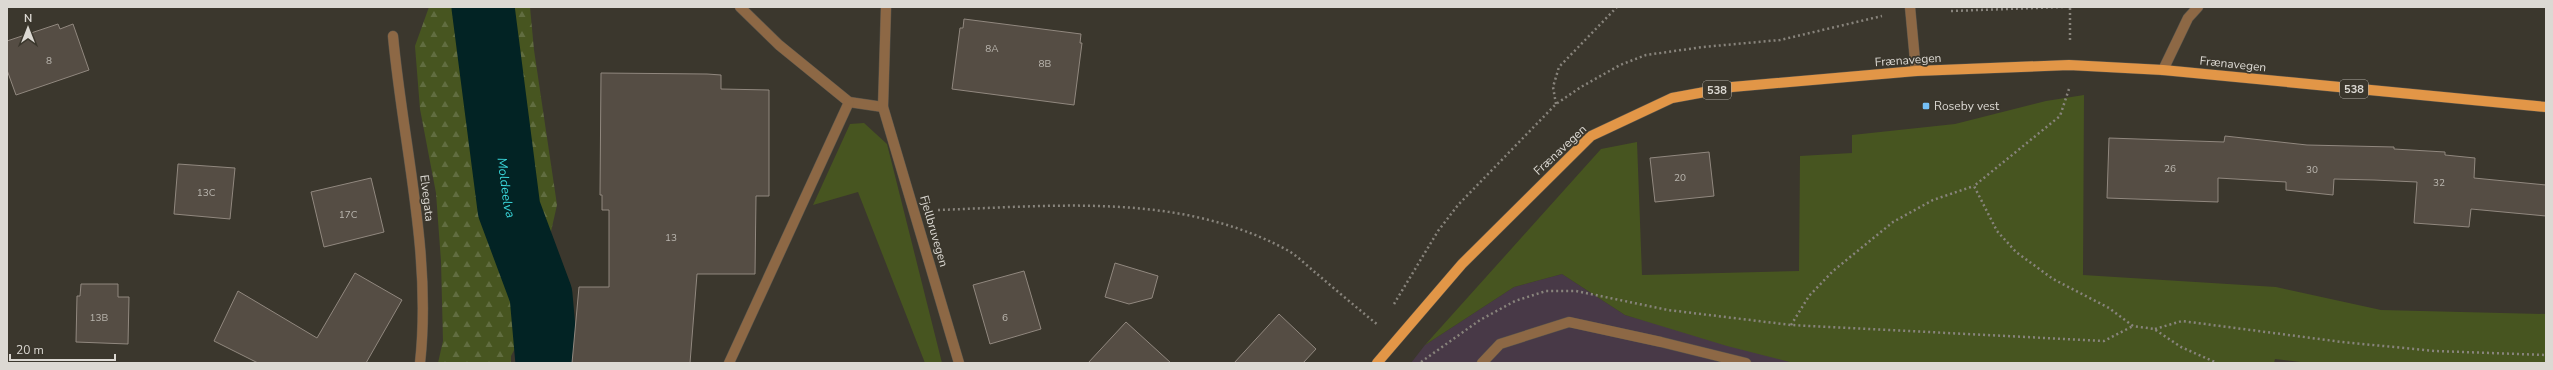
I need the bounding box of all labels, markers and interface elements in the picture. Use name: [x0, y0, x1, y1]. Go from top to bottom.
north arrow: [8, 8, 48, 48]
text: N: [24, 11, 32, 26]
house number: 8A: [985, 42, 999, 56]
street label: Frænavegen: [1874, 50, 1942, 70]
street label: Frænavegen: [2199, 53, 2267, 75]
house number: 8: [46, 54, 52, 68]
house number: 8B: [1039, 57, 1052, 71]
road number: 538: [2340, 80, 2368, 98]
road number: 538: [1703, 81, 1731, 99]
place label: Roseby vest: [1934, 98, 2000, 114]
marker: Roseby vest: [1921, 101, 1931, 111]
street label: Frænavegen: [1530, 121, 1590, 179]
water label: Moldeelva: [492, 156, 520, 221]
house number: 26: [2164, 162, 2176, 176]
house number: 30: [2306, 163, 2318, 177]
house number: 20: [1674, 171, 1686, 185]
street label: Elvegata: [416, 174, 438, 222]
house number: 32: [2433, 176, 2445, 190]
house number: 13C: [197, 186, 216, 200]
street label: Fjellbruvegen: [916, 193, 952, 269]
house number: 17C: [339, 208, 358, 222]
house number: 13: [665, 231, 677, 245]
house number: 13B: [90, 311, 109, 325]
house number: 6: [1002, 311, 1008, 325]
scale bar: [10, 336, 115, 362]
text: 20 m: [16, 342, 44, 358]

